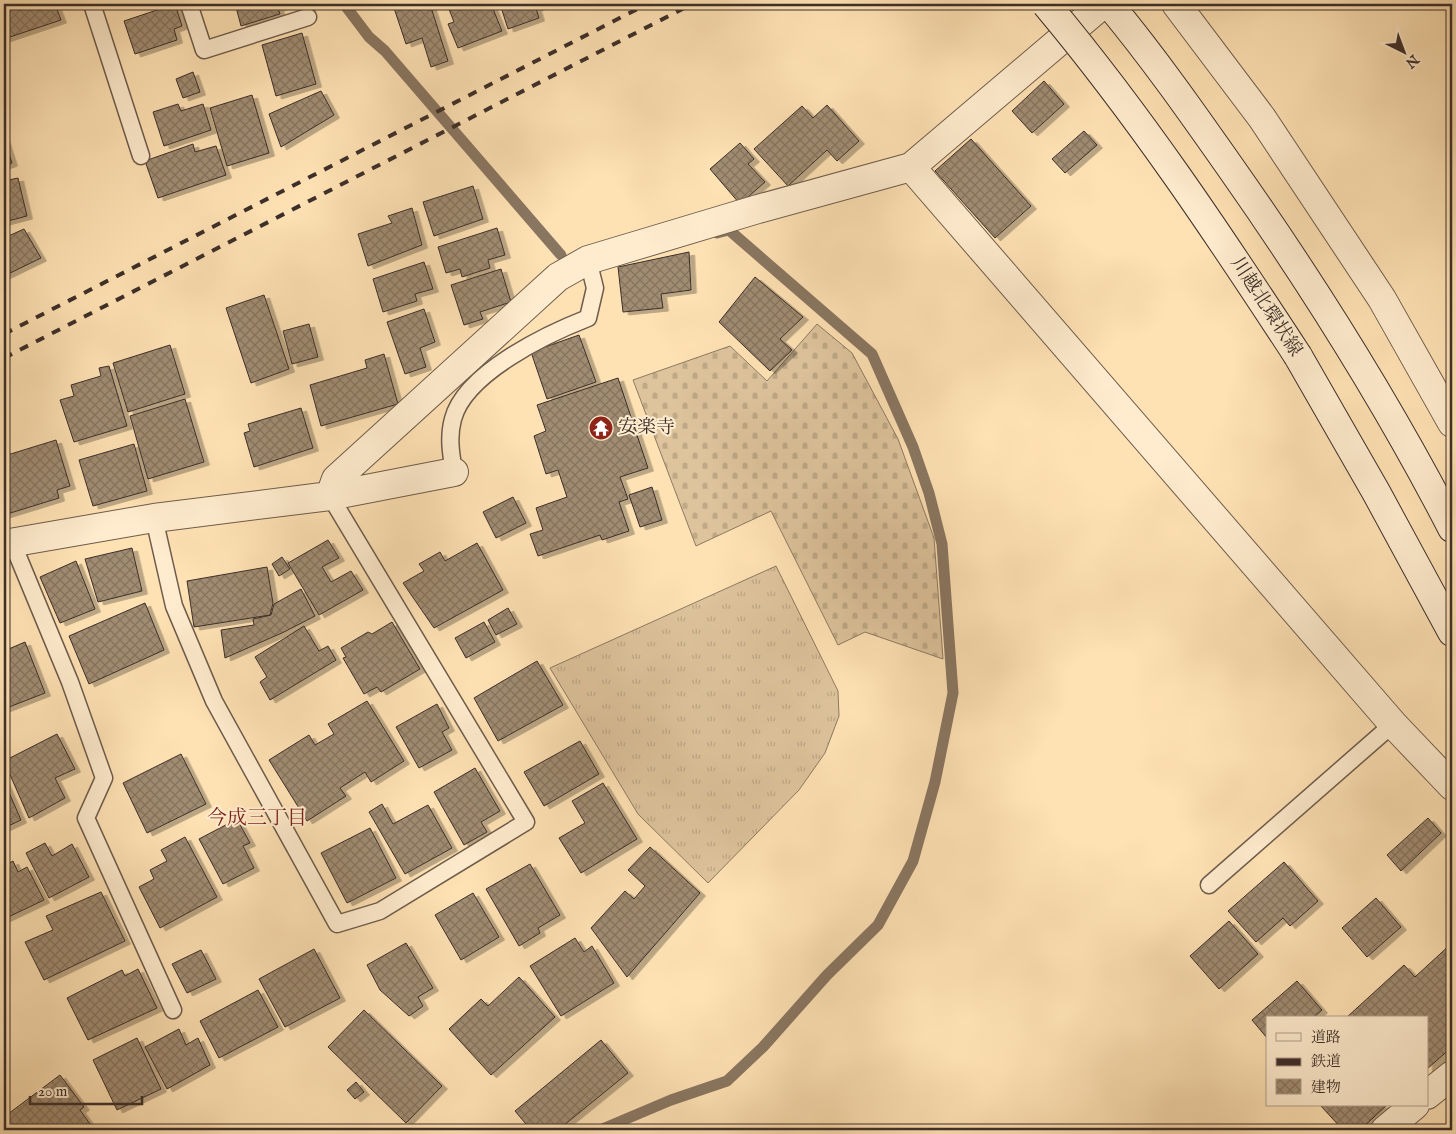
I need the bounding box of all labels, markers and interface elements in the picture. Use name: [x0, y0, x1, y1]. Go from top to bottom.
north arrow: [1378, 28, 1428, 78]
text: N: [1402, 50, 1423, 72]
street label: 川越北環状線: [1225, 253, 1307, 361]
temple icon: 安楽寺: [588, 415, 614, 441]
place label: 安楽寺: [618, 416, 675, 440]
district label: 今成三丁目: [207, 806, 307, 831]
legend: [1266, 1016, 1428, 1106]
text: 道路: [1311, 1028, 1341, 1047]
text: 鉄道: [1311, 1052, 1341, 1071]
scale bar: [30, 1074, 142, 1106]
text: 建物: [1311, 1078, 1341, 1097]
text: 20 m: [38, 1082, 68, 1101]

